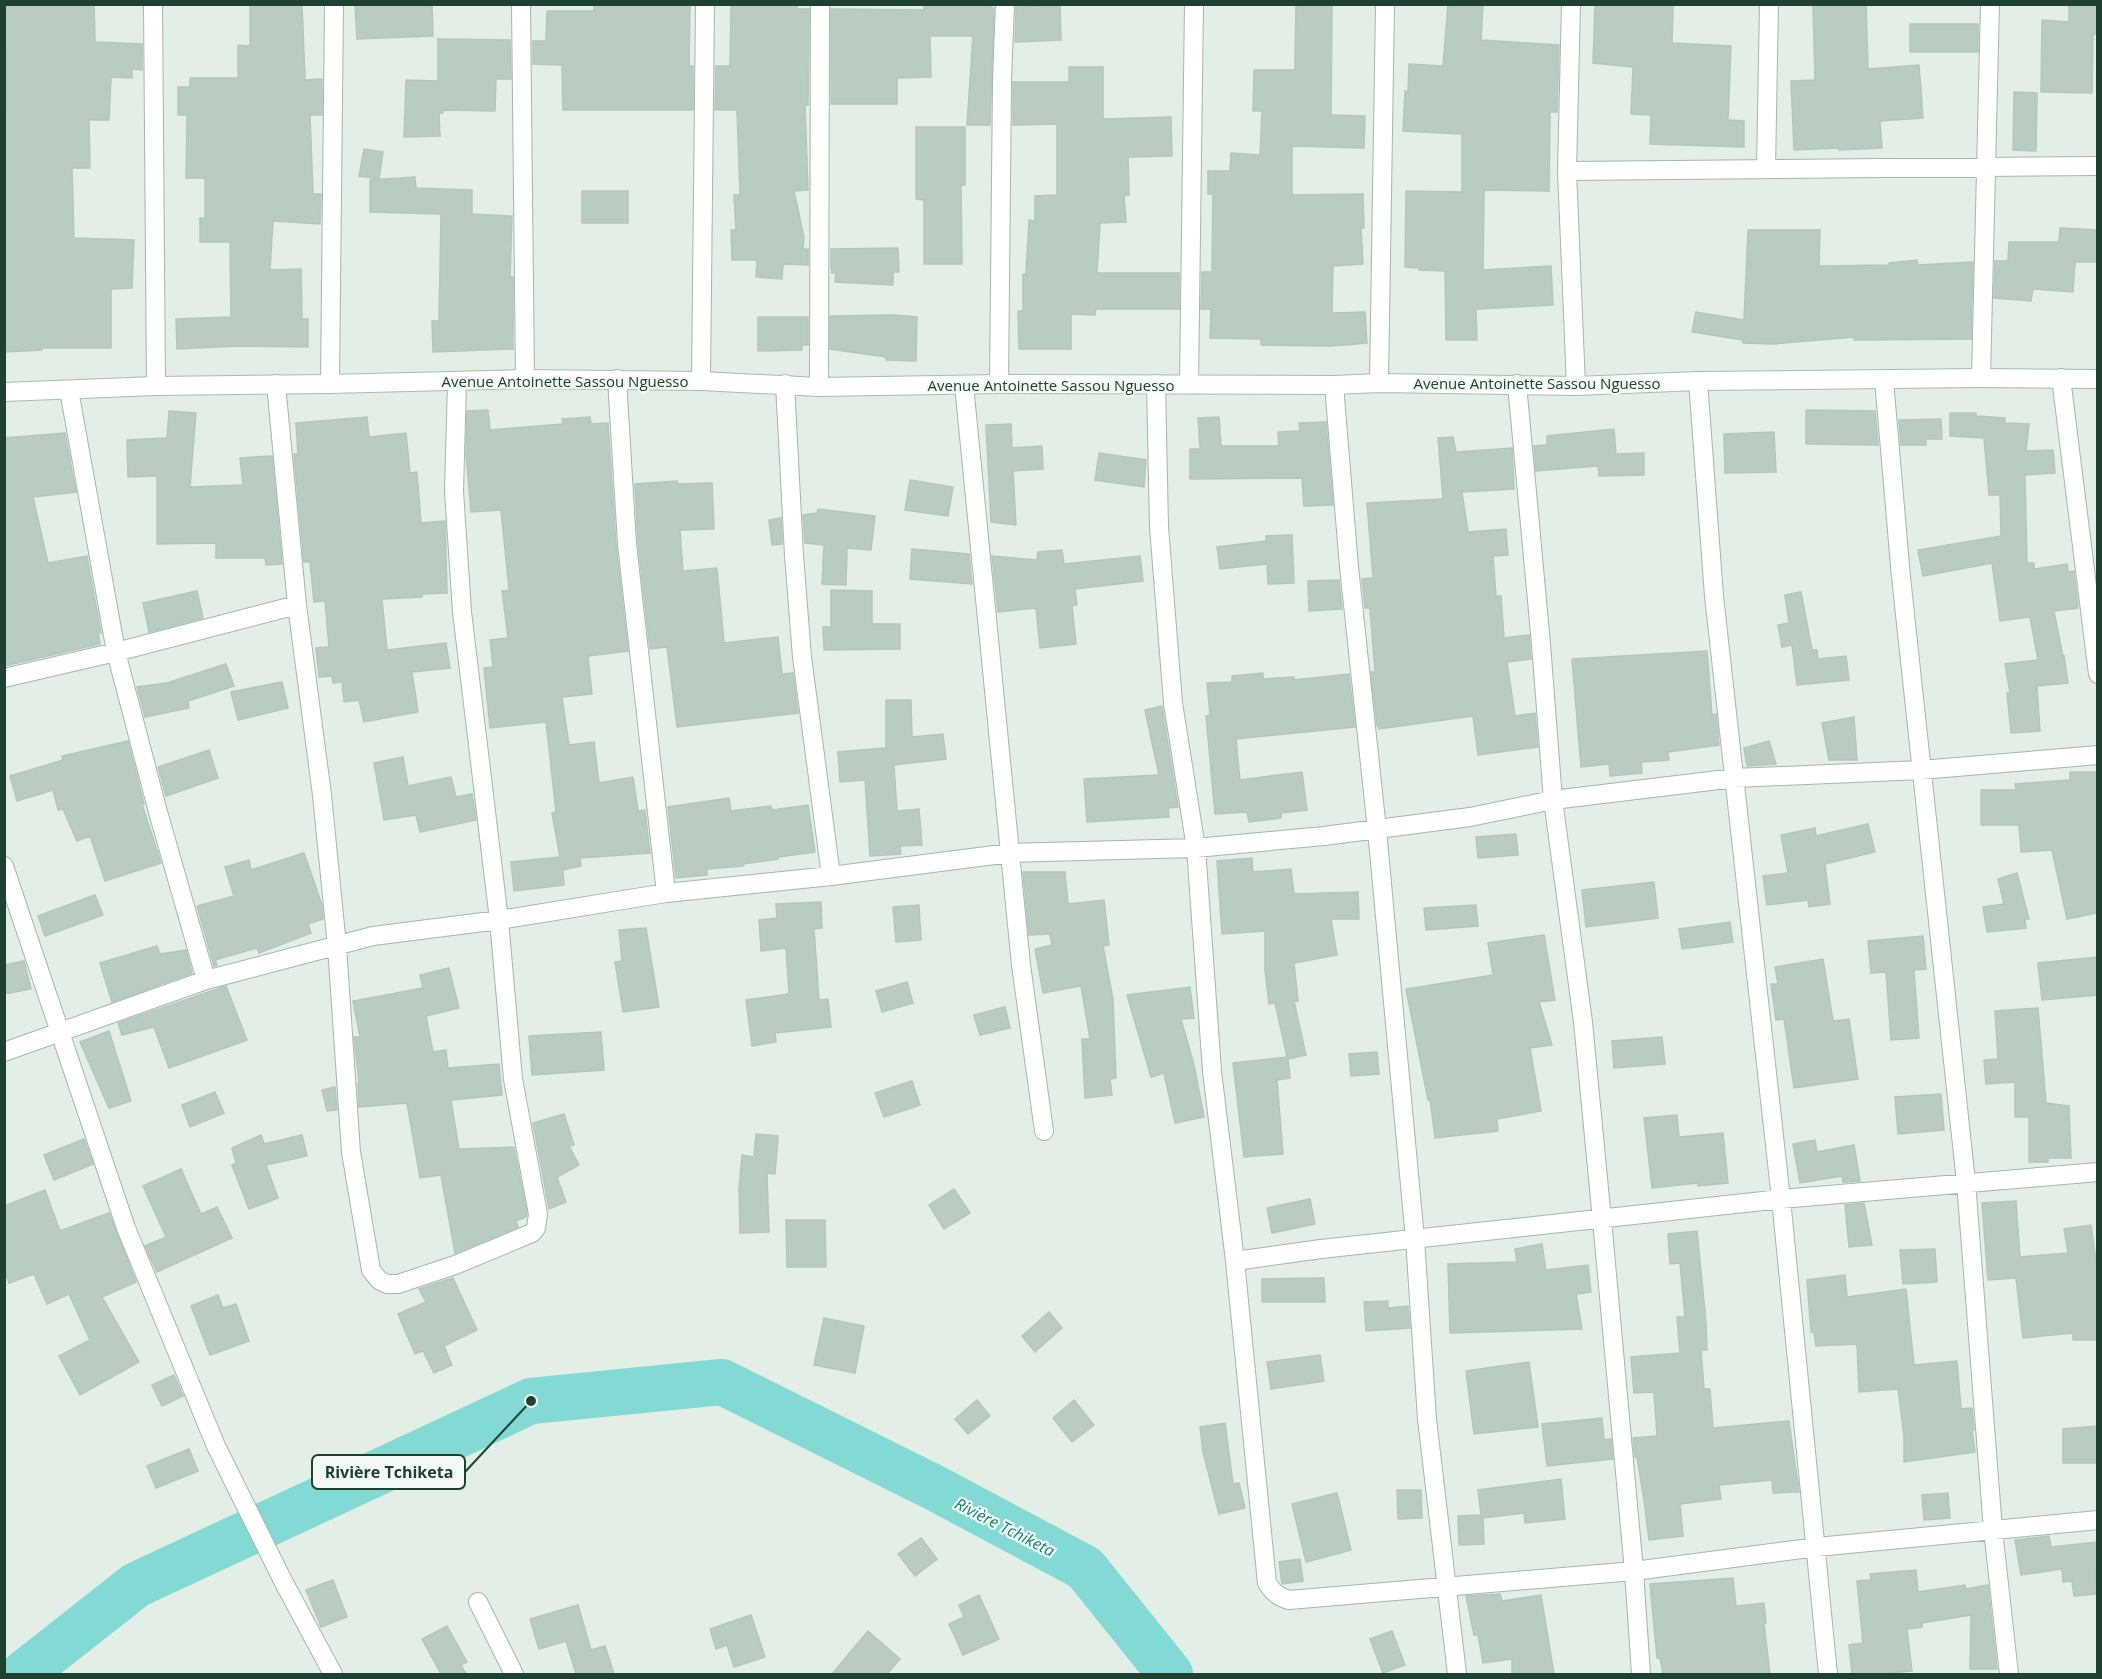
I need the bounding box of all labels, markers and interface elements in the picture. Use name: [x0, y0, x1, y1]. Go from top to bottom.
street label: Avenue Antoinette Sassou Nguesso: [442, 371, 688, 391]
street label: Avenue Antoinette Sassou Nguesso: [1414, 373, 1660, 393]
street label: Avenue Antoinette Sassou Nguesso: [928, 375, 1174, 395]
callout: Rivière Tchiketa: [312, 1455, 465, 1489]
text: Rivière Tchiketa: [325, 1461, 453, 1483]
water label: Rivière Tchiketa: [951, 1492, 1059, 1562]

